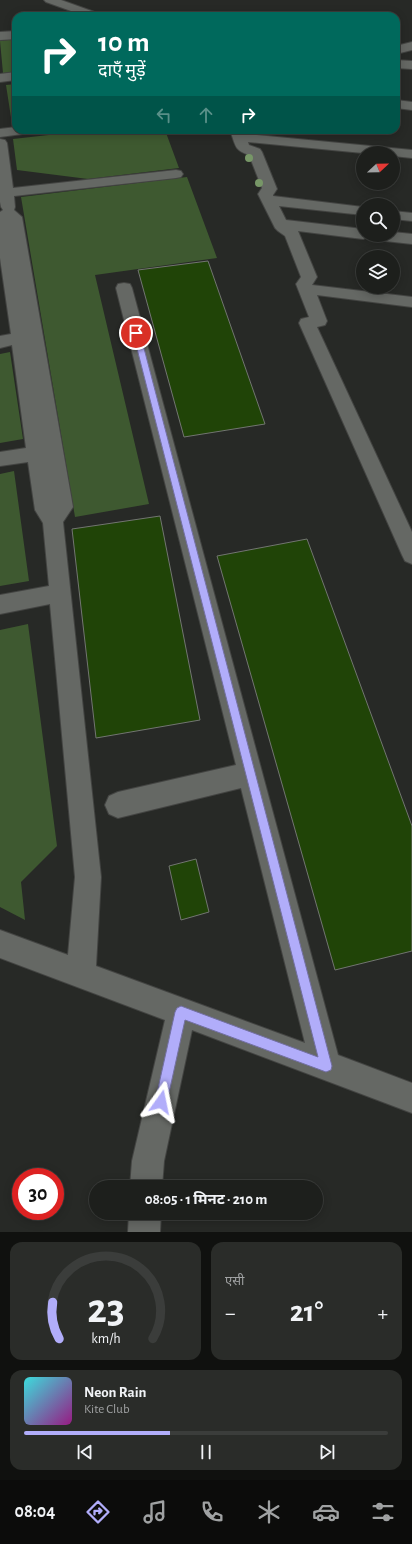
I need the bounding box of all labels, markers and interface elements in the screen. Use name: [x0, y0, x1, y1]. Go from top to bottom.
icon: right: [32, 28, 84, 80]
text: 10 m: [98, 29, 150, 57]
text: दाएँ मुड़ें: [98, 62, 146, 80]
icon: left: [153, 104, 175, 126]
icon: ahead: [195, 104, 217, 126]
icon: right: [237, 104, 259, 126]
north arrow: [356, 146, 400, 190]
map controls: [356, 146, 400, 294]
button: search: [356, 198, 400, 242]
button: layers: [356, 250, 400, 294]
pin: [119, 316, 153, 350]
icon: arrive: [125, 322, 147, 344]
position arrow: [140, 1081, 182, 1123]
speed limit sign: 30: [12, 1168, 64, 1220]
text: 08:05 · 1 मिनट · 210 m: [145, 1192, 267, 1207]
text: एसी: [225, 1275, 244, 1288]
text: 23: [87, 1289, 124, 1330]
text: 21°: [290, 1297, 323, 1327]
text: −: [225, 1302, 236, 1324]
text: +: [377, 1302, 388, 1324]
text: km/h: [91, 1332, 120, 1346]
text: Neon Rain: [84, 1385, 146, 1400]
text: Kite Club: [84, 1403, 130, 1416]
icon: previous: [74, 1441, 96, 1463]
icon: pause: [195, 1441, 217, 1463]
icon: next: [316, 1441, 338, 1463]
icon: directions: [84, 1498, 112, 1526]
icon: music: [141, 1498, 169, 1526]
icon: phone: [198, 1498, 226, 1526]
icon: climate: [255, 1498, 283, 1526]
icon: car: [312, 1498, 340, 1526]
icon: filters: [369, 1498, 397, 1526]
text: 08:04: [15, 1503, 55, 1521]

